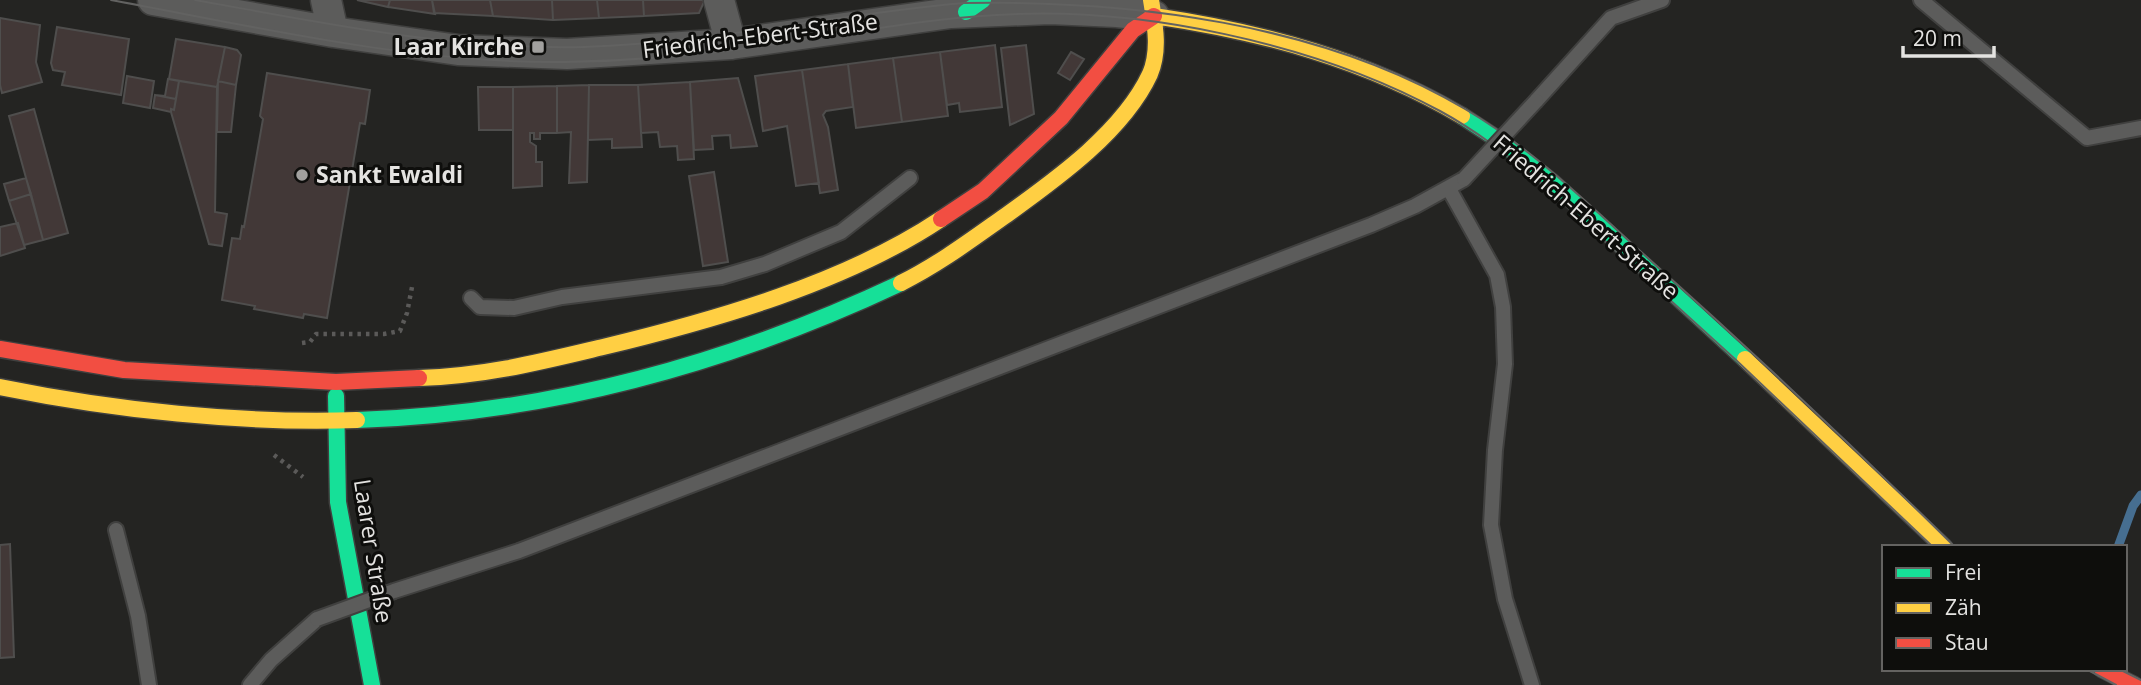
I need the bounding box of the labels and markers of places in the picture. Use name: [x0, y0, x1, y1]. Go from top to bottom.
place label: Laar Kirche: [394, 30, 524, 62]
marker: Laar Kirche: [530, 39, 546, 55]
place label: Sankt Ewaldi: [316, 158, 463, 190]
marker: Sankt Ewaldi: [294, 167, 310, 183]

